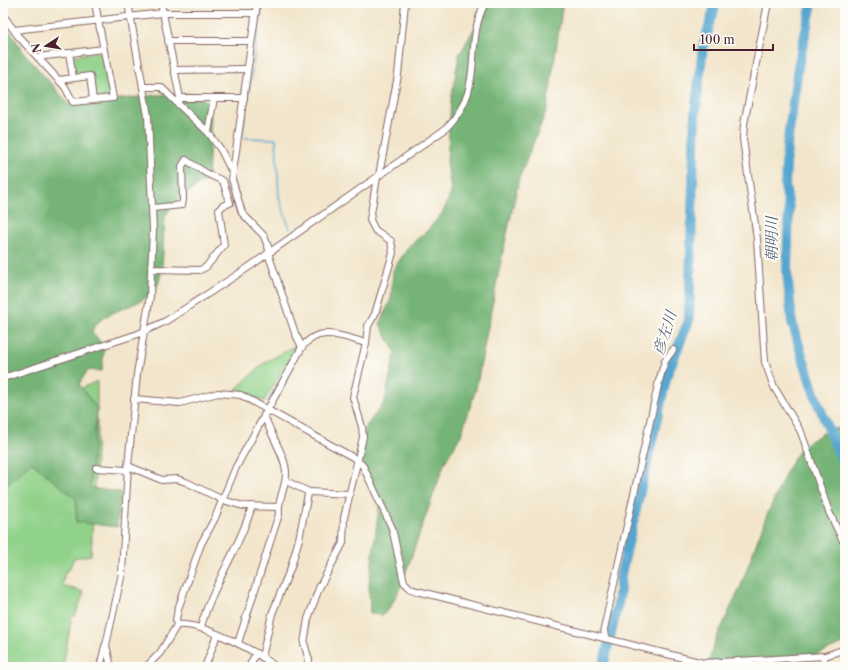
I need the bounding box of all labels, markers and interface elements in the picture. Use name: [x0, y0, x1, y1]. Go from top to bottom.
north arrow: [26, 26, 66, 66]
scale bar: [694, 26, 773, 52]
text: 100 m: [700, 32, 735, 47]
text: N: [28, 42, 44, 54]
water label: 朝明川: [762, 215, 781, 262]
water label: 彦左川: [649, 307, 681, 357]

